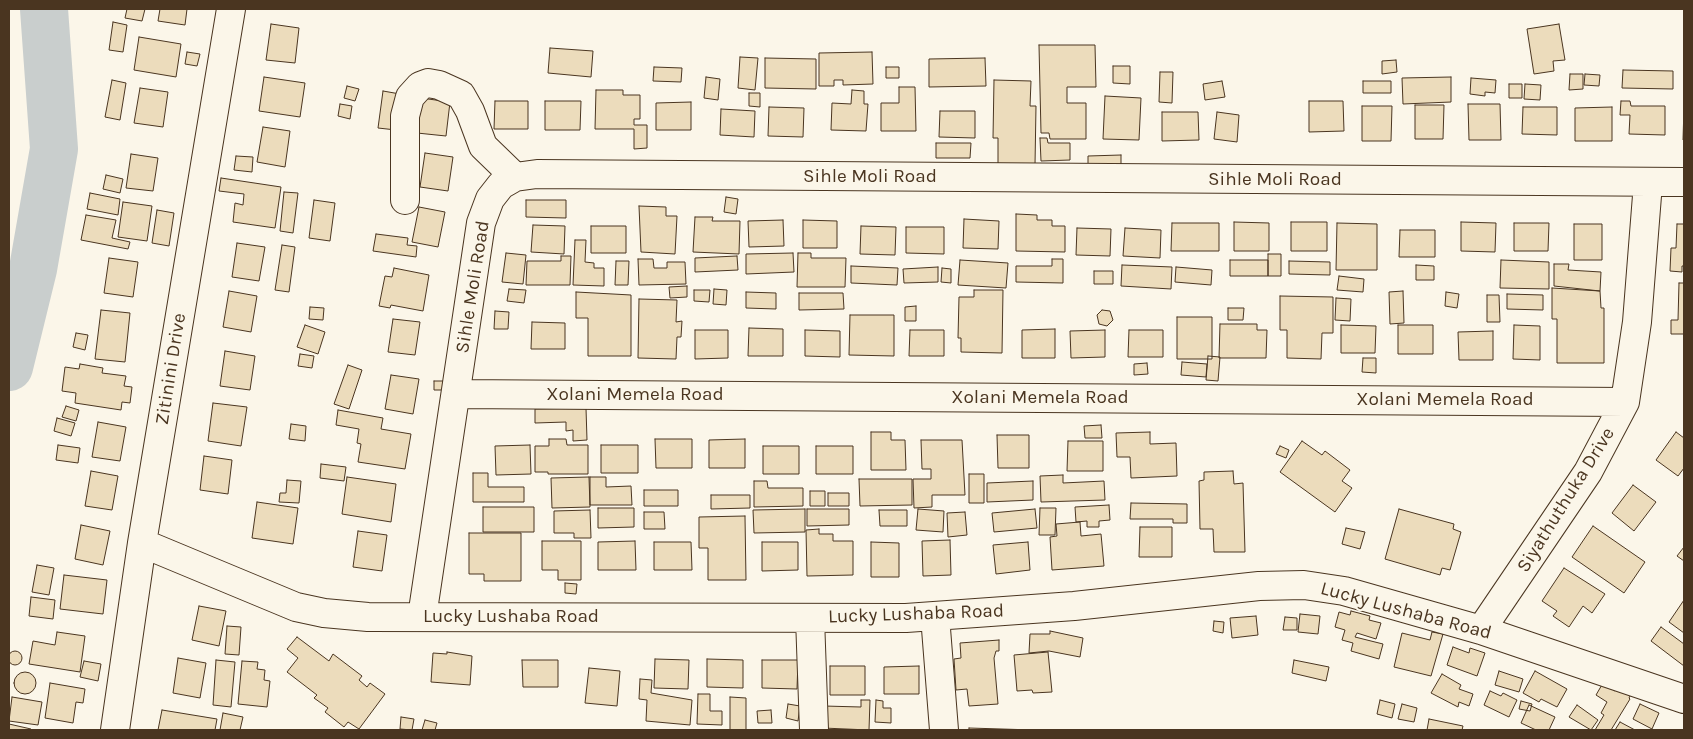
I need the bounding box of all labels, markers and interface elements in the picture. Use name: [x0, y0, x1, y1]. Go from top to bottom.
street label: Sihle Moli Road: [803, 166, 937, 188]
street label: Sihle Moli Road: [1208, 169, 1342, 191]
street label: Sihle Moli Road: [451, 219, 495, 355]
street label: Zitinini Drive: [151, 311, 191, 427]
street label: Xolani Memela Road: [546, 384, 724, 406]
street label: Xolani Memela Road: [951, 387, 1129, 409]
street label: Xolani Memela Road: [1356, 389, 1534, 411]
street label: Siyathuthuka Drive: [1512, 423, 1620, 577]
street label: Lucky Lushaba Road: [1318, 577, 1494, 645]
street label: Lucky Lushaba Road: [828, 600, 1004, 628]
street label: Lucky Lushaba Road: [423, 606, 599, 628]

